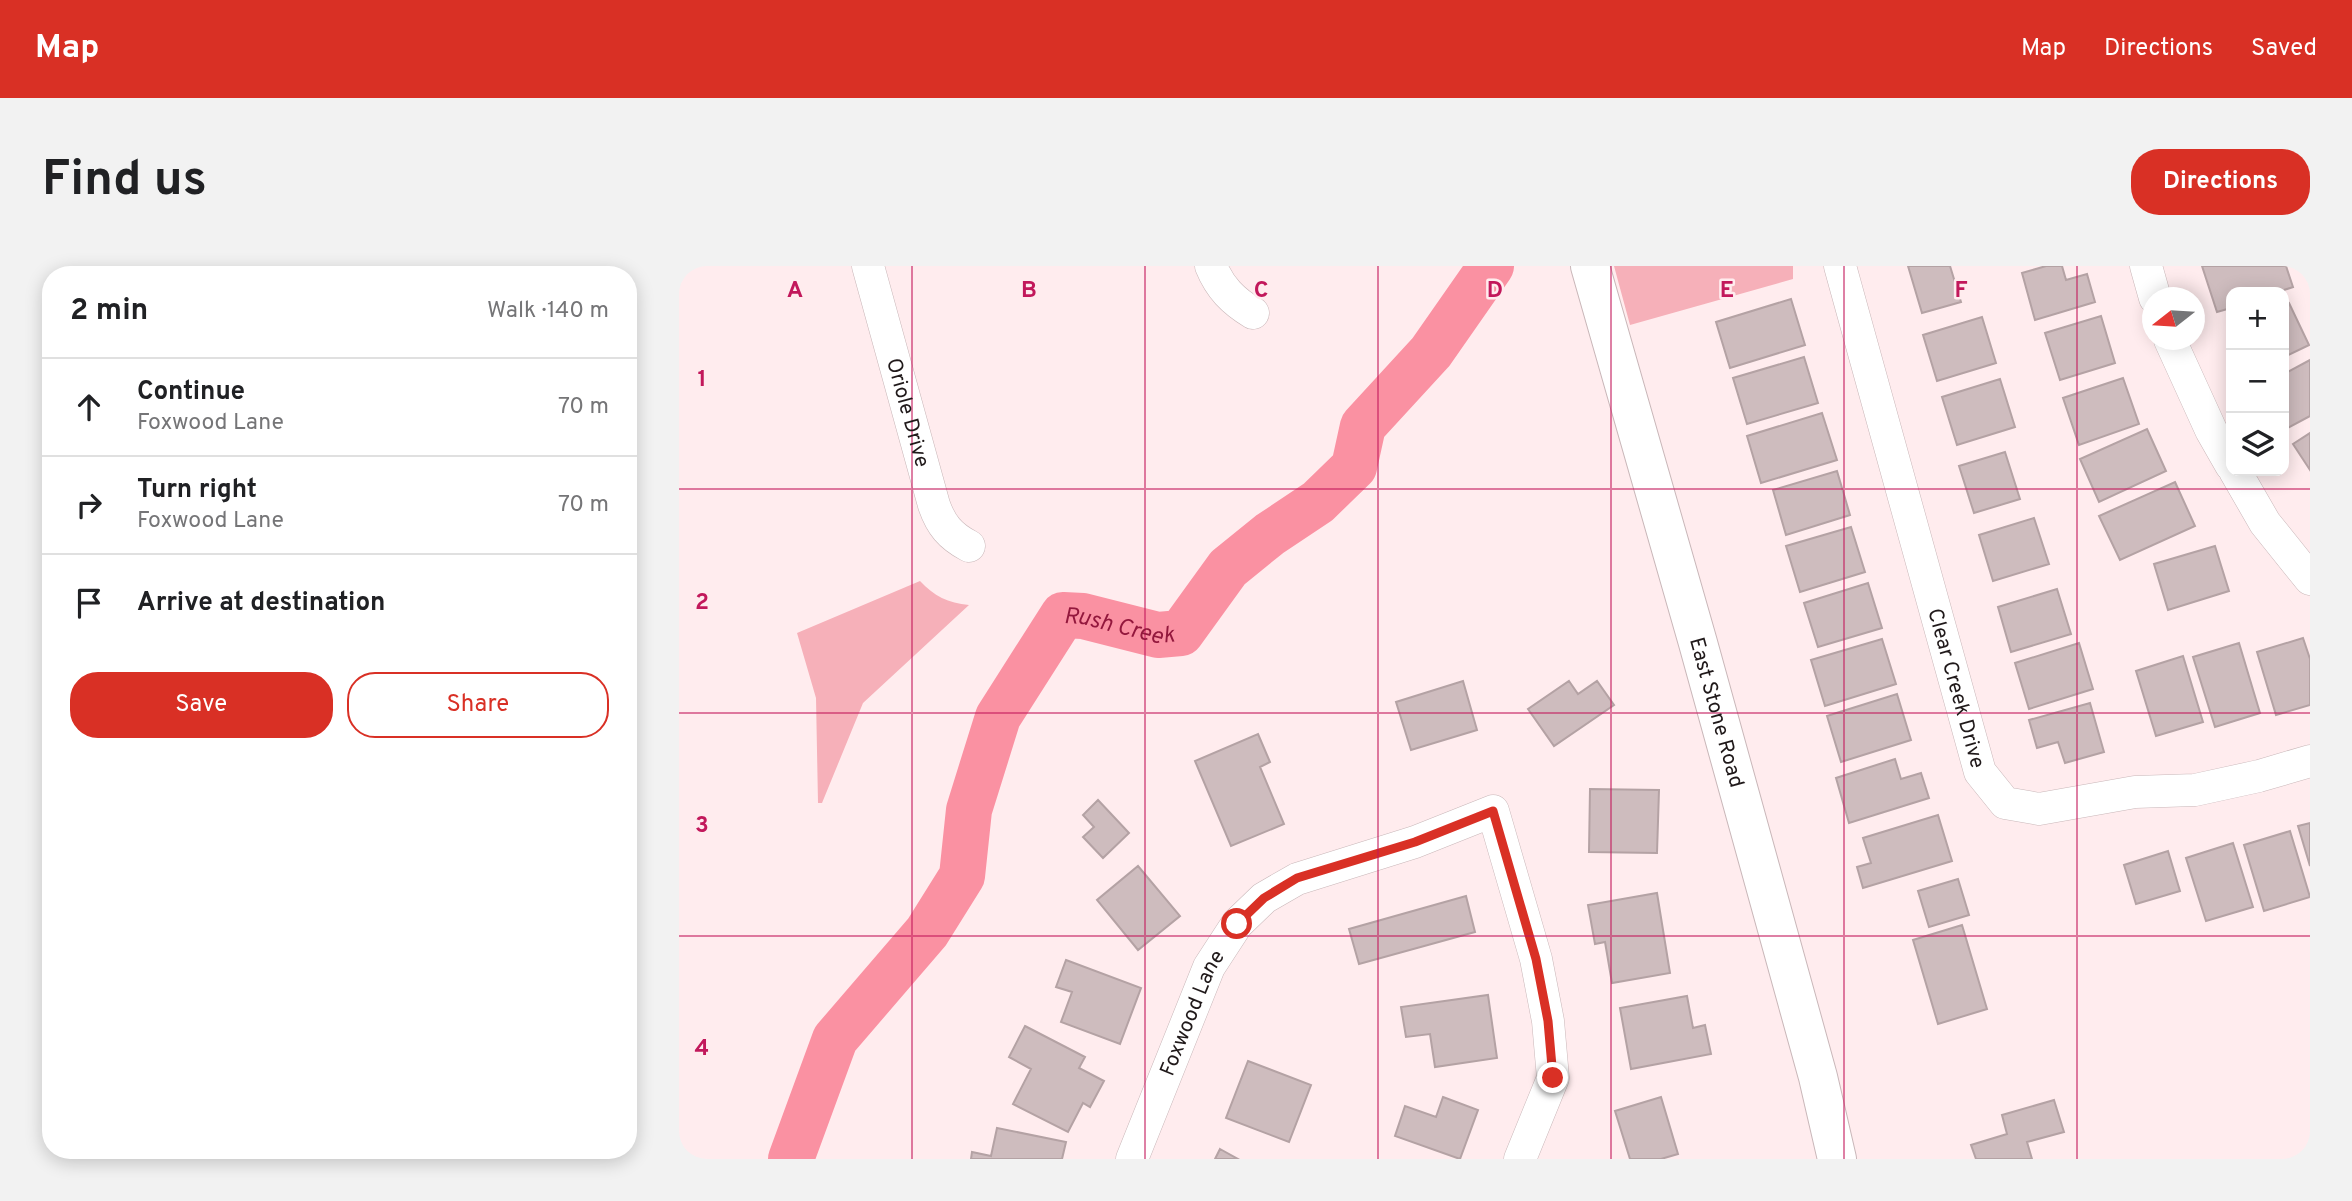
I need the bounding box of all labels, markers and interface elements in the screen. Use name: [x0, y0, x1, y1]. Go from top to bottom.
text: Map: [35, 28, 99, 70]
text: Map: [2021, 34, 2066, 64]
text: Directions: [2104, 34, 2213, 64]
text: Saved: [2251, 34, 2317, 64]
button: Directions: [2131, 149, 2310, 215]
text: Find us: [42, 151, 207, 213]
text: A: [787, 277, 803, 306]
text: B: [1021, 277, 1037, 306]
text: C: [1254, 277, 1268, 306]
text: D: [1487, 277, 1503, 306]
text: E: [1720, 277, 1734, 306]
text: F: [1954, 277, 1968, 306]
north arrow: [2142, 287, 2205, 350]
map controls: [2226, 287, 2289, 476]
button: +: [2226, 287, 2289, 350]
text: 2 min: [70, 293, 148, 330]
text: Walk · 140 m: [487, 297, 609, 326]
button: −: [2226, 350, 2289, 413]
street label: Oriole Drive: [879, 355, 935, 471]
text: 1: [697, 366, 707, 395]
text: Continue: [137, 376, 245, 409]
icon: ahead: [70, 388, 108, 426]
text: 70 m: [558, 393, 609, 422]
text: Foxwood Lane: [137, 409, 284, 438]
button: layers: [2226, 413, 2289, 476]
text: Turn right: [137, 474, 257, 507]
icon: right: [70, 486, 108, 524]
text: 70 m: [558, 491, 609, 520]
text: Foxwood Lane: [137, 507, 284, 536]
icon: arrive: [70, 584, 108, 622]
text: Arrive at destination: [137, 587, 385, 620]
text: 2: [695, 589, 709, 618]
water label: Rush Creek: [1063, 603, 1176, 653]
street label: Clear Creek Drive: [1920, 605, 1990, 772]
street label: East Stone Road: [1682, 634, 1749, 791]
button: Save: [70, 672, 333, 738]
button: Share: [347, 672, 609, 738]
text: 3: [695, 812, 709, 841]
route start: [1221, 908, 1252, 939]
street label: Foxwood Lane: [1155, 945, 1232, 1080]
text: 4: [695, 1035, 709, 1064]
route end: [1537, 1062, 1568, 1093]

